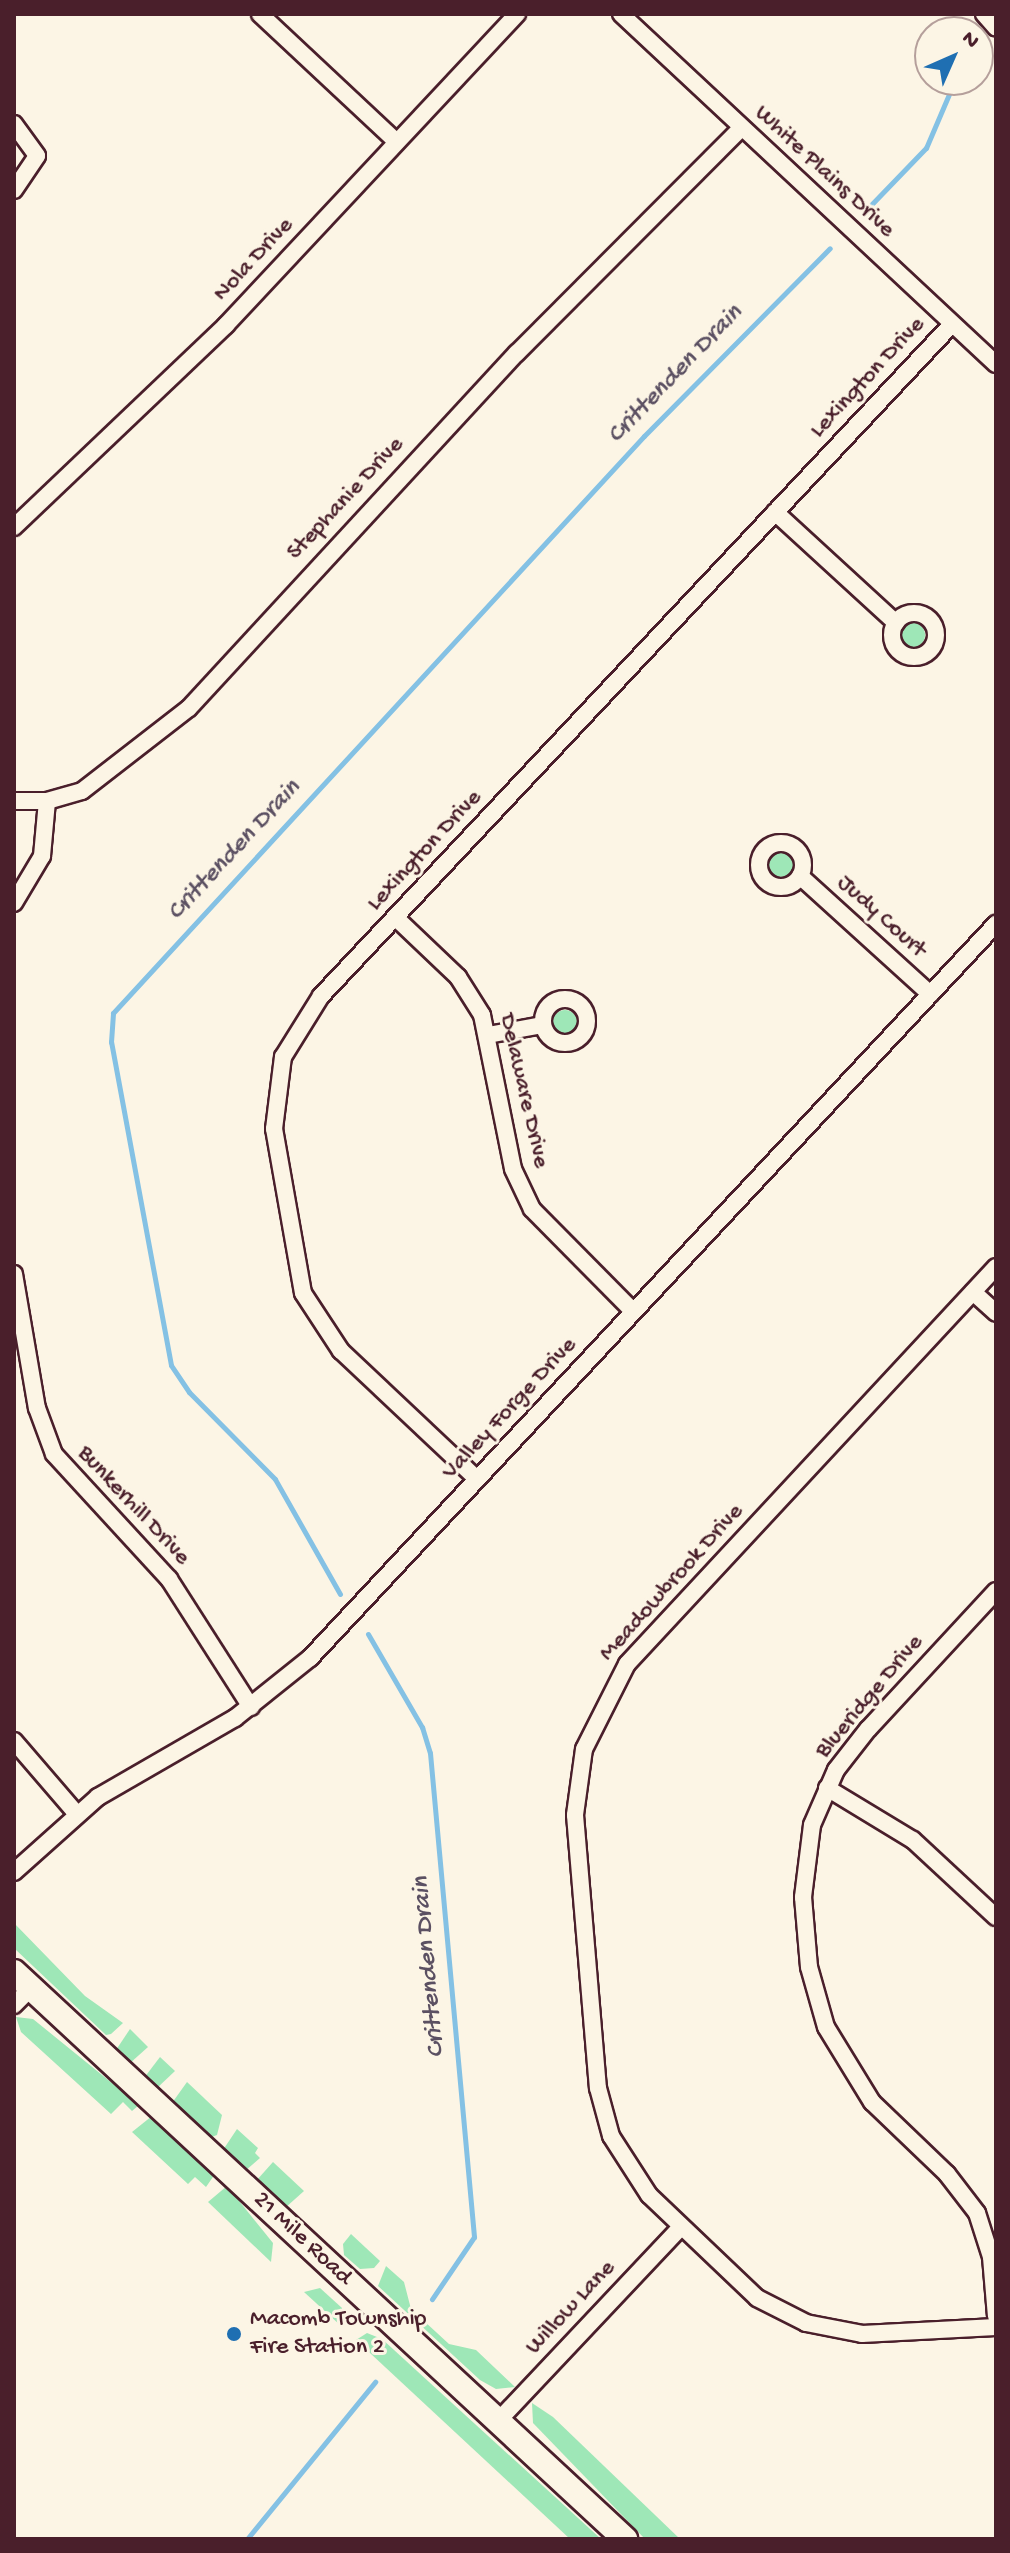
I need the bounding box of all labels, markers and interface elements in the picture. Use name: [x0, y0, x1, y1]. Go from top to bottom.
north arrow: [914, 16, 994, 96]
text: N: [955, 26, 984, 55]
street label: White Plains Drive: [748, 100, 900, 244]
street label: Nola Drive: [208, 212, 300, 308]
water label: Crittenden Drain: [602, 299, 750, 451]
street label: Lexington Drive: [804, 311, 932, 445]
street label: Stephanie Drive: [281, 431, 411, 567]
water label: Crittenden Drain: [162, 774, 308, 928]
street label: Lexington Drive: [361, 784, 489, 918]
street label: Judy Court: [830, 869, 932, 965]
street label: Delaware Drive: [491, 1011, 555, 1171]
street label: Valley Forge Drive: [437, 1332, 583, 1486]
street label: Bunkerhill Drive: [70, 1440, 196, 1572]
street label: Meadowbrook Drive: [594, 1498, 750, 1668]
street label: Blueridge Drive: [810, 1629, 930, 1765]
water label: Crittenden Drain: [407, 1875, 453, 2059]
street label: 21 Mile Road: [247, 2186, 357, 2292]
street label: Willow Lane: [520, 2255, 622, 2361]
place label: Macomb Township Fire Station 2: [250, 2306, 426, 2362]
marker: Macomb Township Fire Station 2: [225, 2325, 243, 2343]

